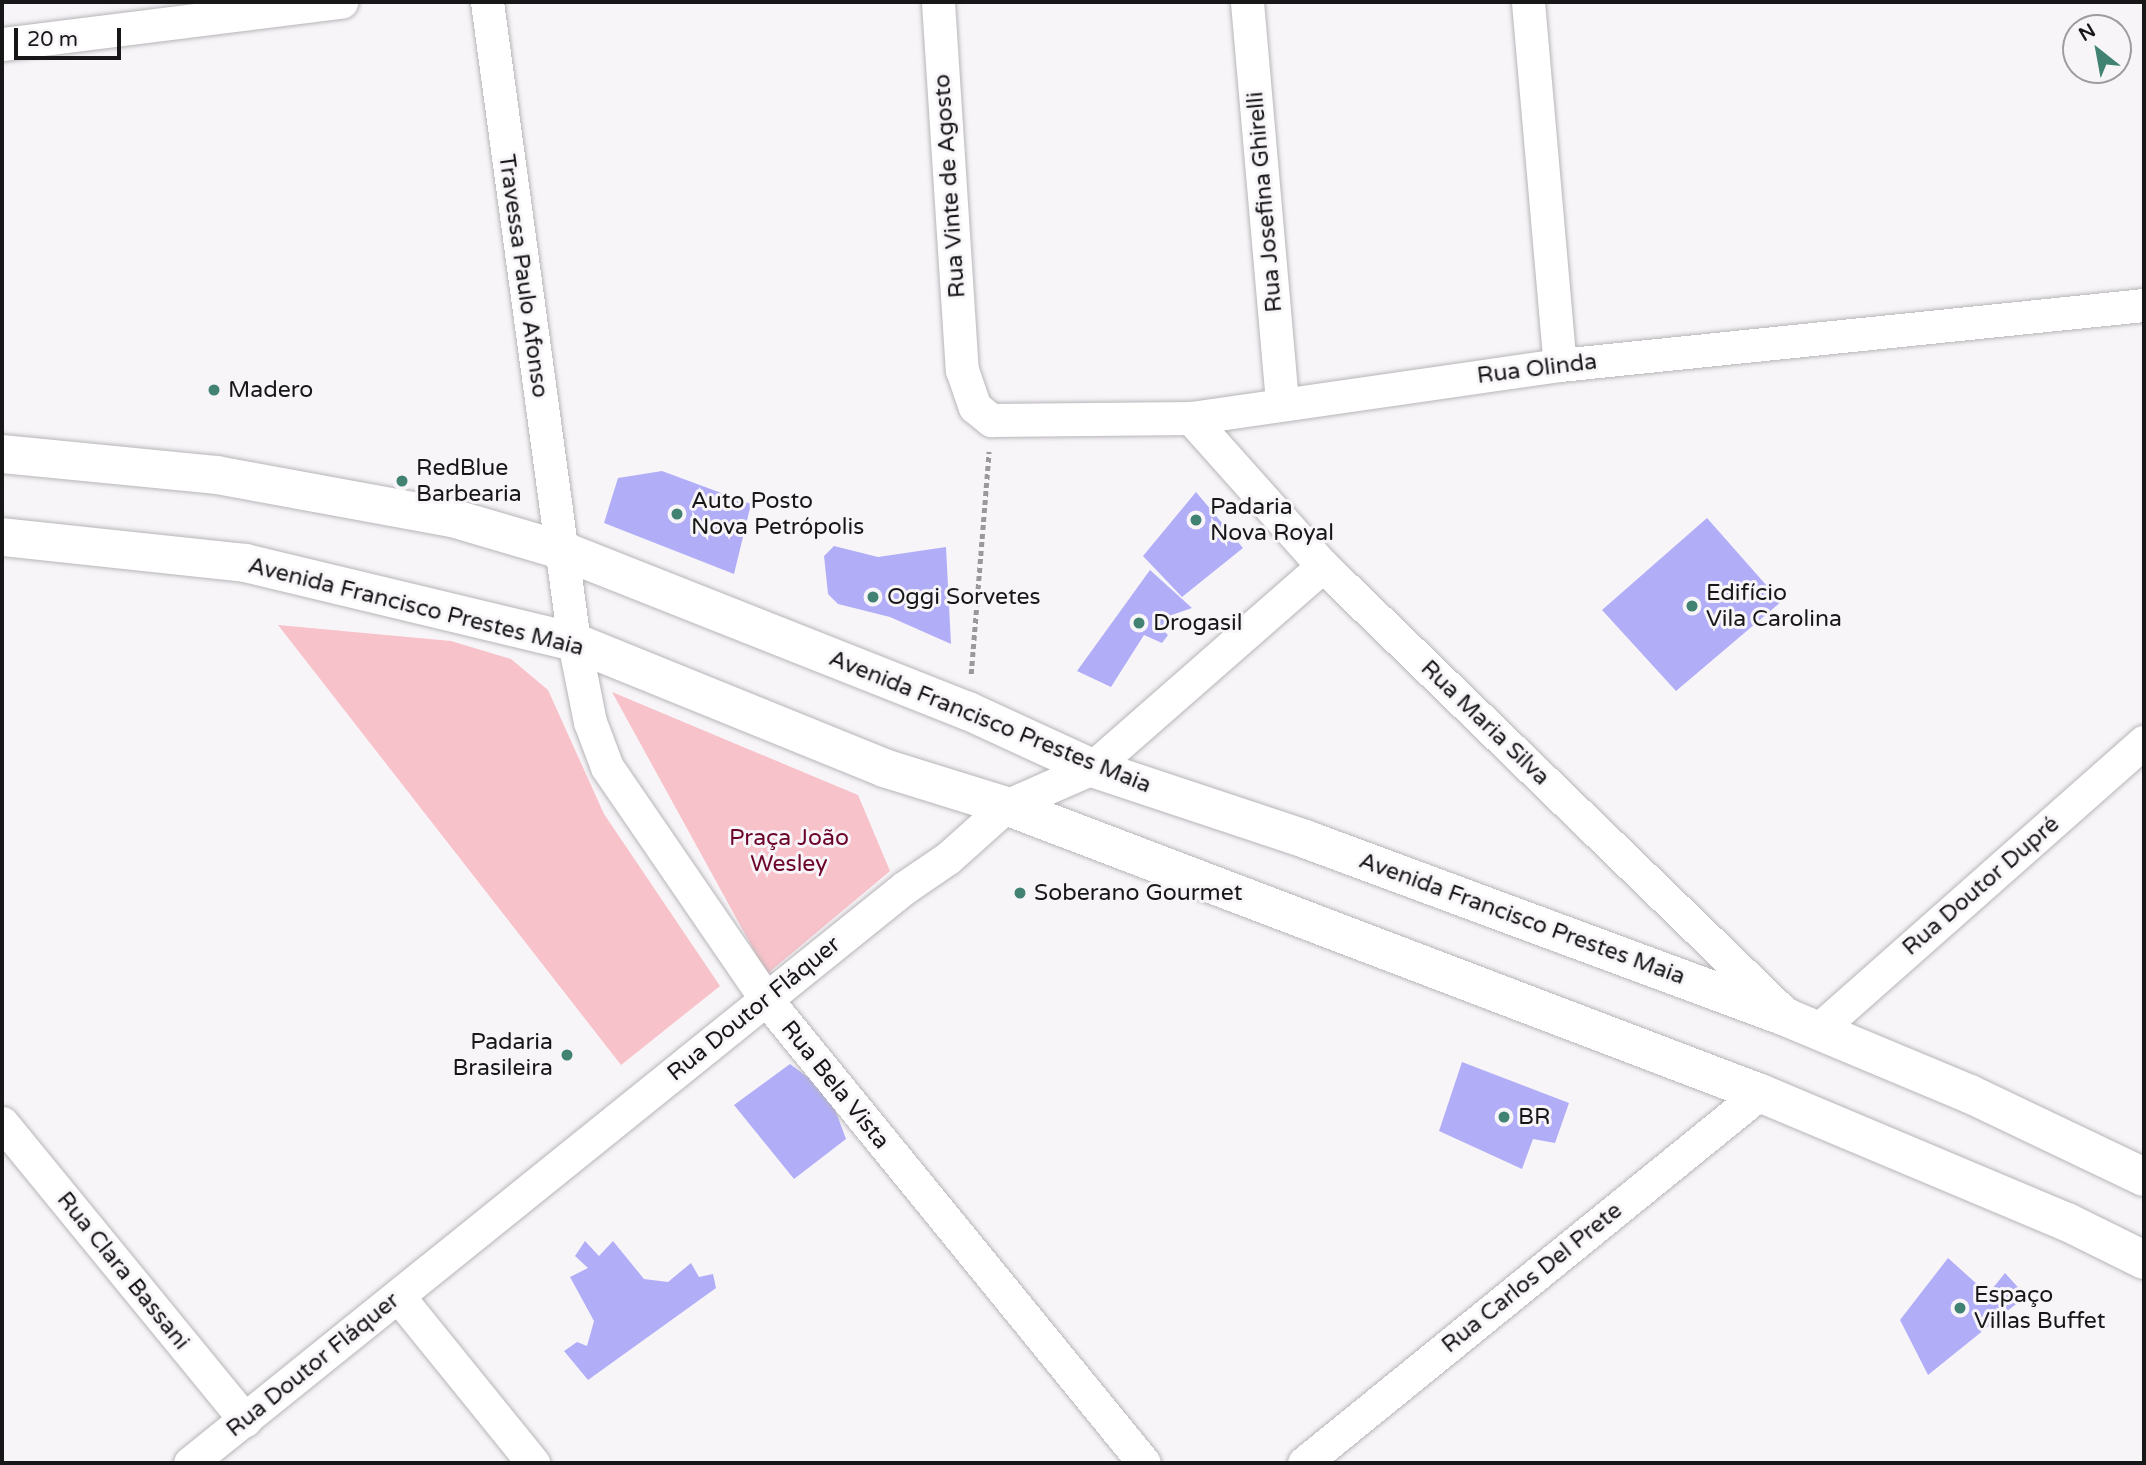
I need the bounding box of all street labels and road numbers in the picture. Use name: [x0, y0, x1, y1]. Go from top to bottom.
street label: Rua Vinte de Agosto: [928, 73, 972, 299]
street label: Rua Josefina Ghirelli: [1242, 91, 1288, 313]
street label: Travessa Paulo Afonso: [492, 153, 554, 399]
street label: Rua Olinda: [1475, 348, 1599, 390]
street label: Avenida Francisco Prestes Maia: [245, 552, 587, 662]
street label: Avenida Francisco Prestes Maia: [825, 645, 1155, 799]
street label: Rua Maria Silva: [1415, 655, 1555, 791]
street label: Rua Doutor Dupré: [1897, 810, 2065, 962]
street label: Avenida Francisco Prestes Maia: [1355, 847, 1689, 991]
street label: Rua Doutor Fláquer: [662, 931, 846, 1087]
street label: Rua Bela Vista: [775, 1015, 895, 1155]
street label: Rua Clara Bassani: [51, 1186, 195, 1356]
street label: Rua Carlos Del Prete: [1436, 1197, 1628, 1359]
street label: Rua Doutor Fláquer: [221, 1287, 405, 1443]

